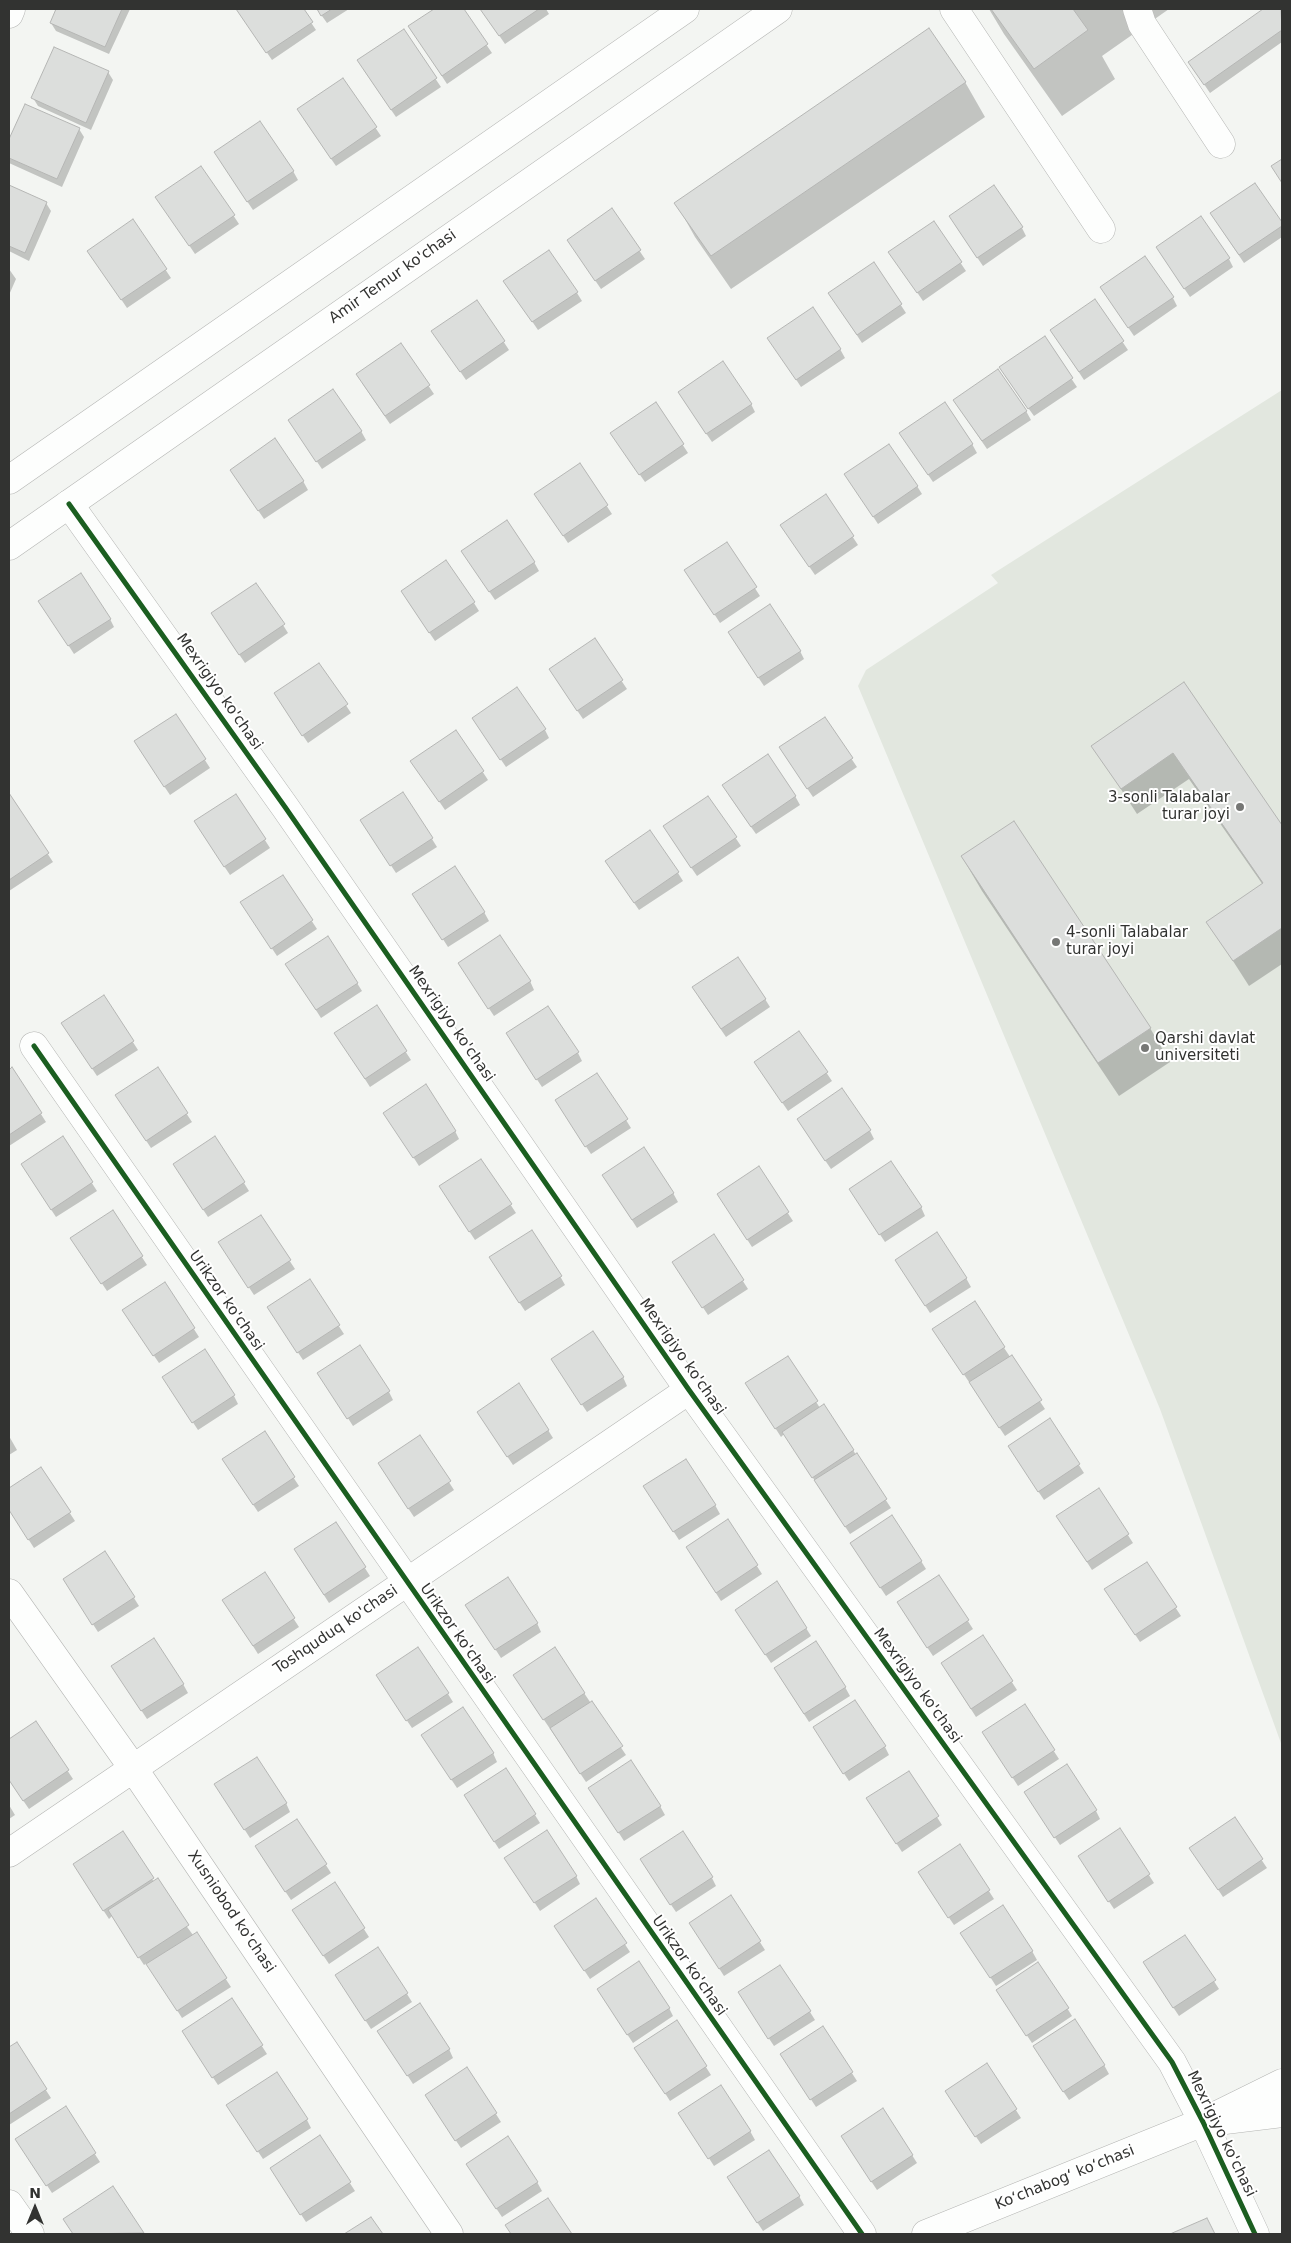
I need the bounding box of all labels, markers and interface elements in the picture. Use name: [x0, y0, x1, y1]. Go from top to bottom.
street label: Amir Temur ko'chasi: [326, 226, 460, 328]
street label: Mexrigiyo ko'chasi: [172, 630, 266, 754]
place label: 3-sonli Talabalar turar joyi: [1108, 789, 1230, 824]
marker: 3-sonli Talabalar turar joyi: [1234, 801, 1246, 813]
place label: 4-sonli Talabalar turar joyi: [1066, 924, 1188, 959]
marker: 4-sonli Talabalar turar joyi: [1050, 936, 1062, 948]
street label: Mexrigiyo ko'chasi: [404, 962, 498, 1086]
place label: Qarshi davlat universiteti: [1155, 1030, 1255, 1065]
marker: Qarshi davlat universiteti: [1139, 1042, 1151, 1054]
street label: Urikzor ko'chasi: [185, 1247, 267, 1355]
street label: Mexrigiyo ko'chasi: [635, 1295, 729, 1419]
street label: Urikzor ko'chasi: [416, 1580, 498, 1688]
street label: Toshquduq ko'chasi: [271, 1582, 401, 1678]
street label: Mexrigiyo ko'chasi: [869, 1625, 965, 1747]
street label: Xusniobod ko'chasi: [183, 1847, 279, 1977]
street label: Urikzor ko'chasi: [648, 1912, 730, 2020]
street label: Mexrigiyo ko'chasi: [1183, 2068, 1259, 2200]
street label: Ko‘chabog‘ ko‘chasi: [993, 2142, 1137, 2214]
north arrow: [10, 2183, 60, 2233]
text: N: [29, 2185, 41, 2201]

